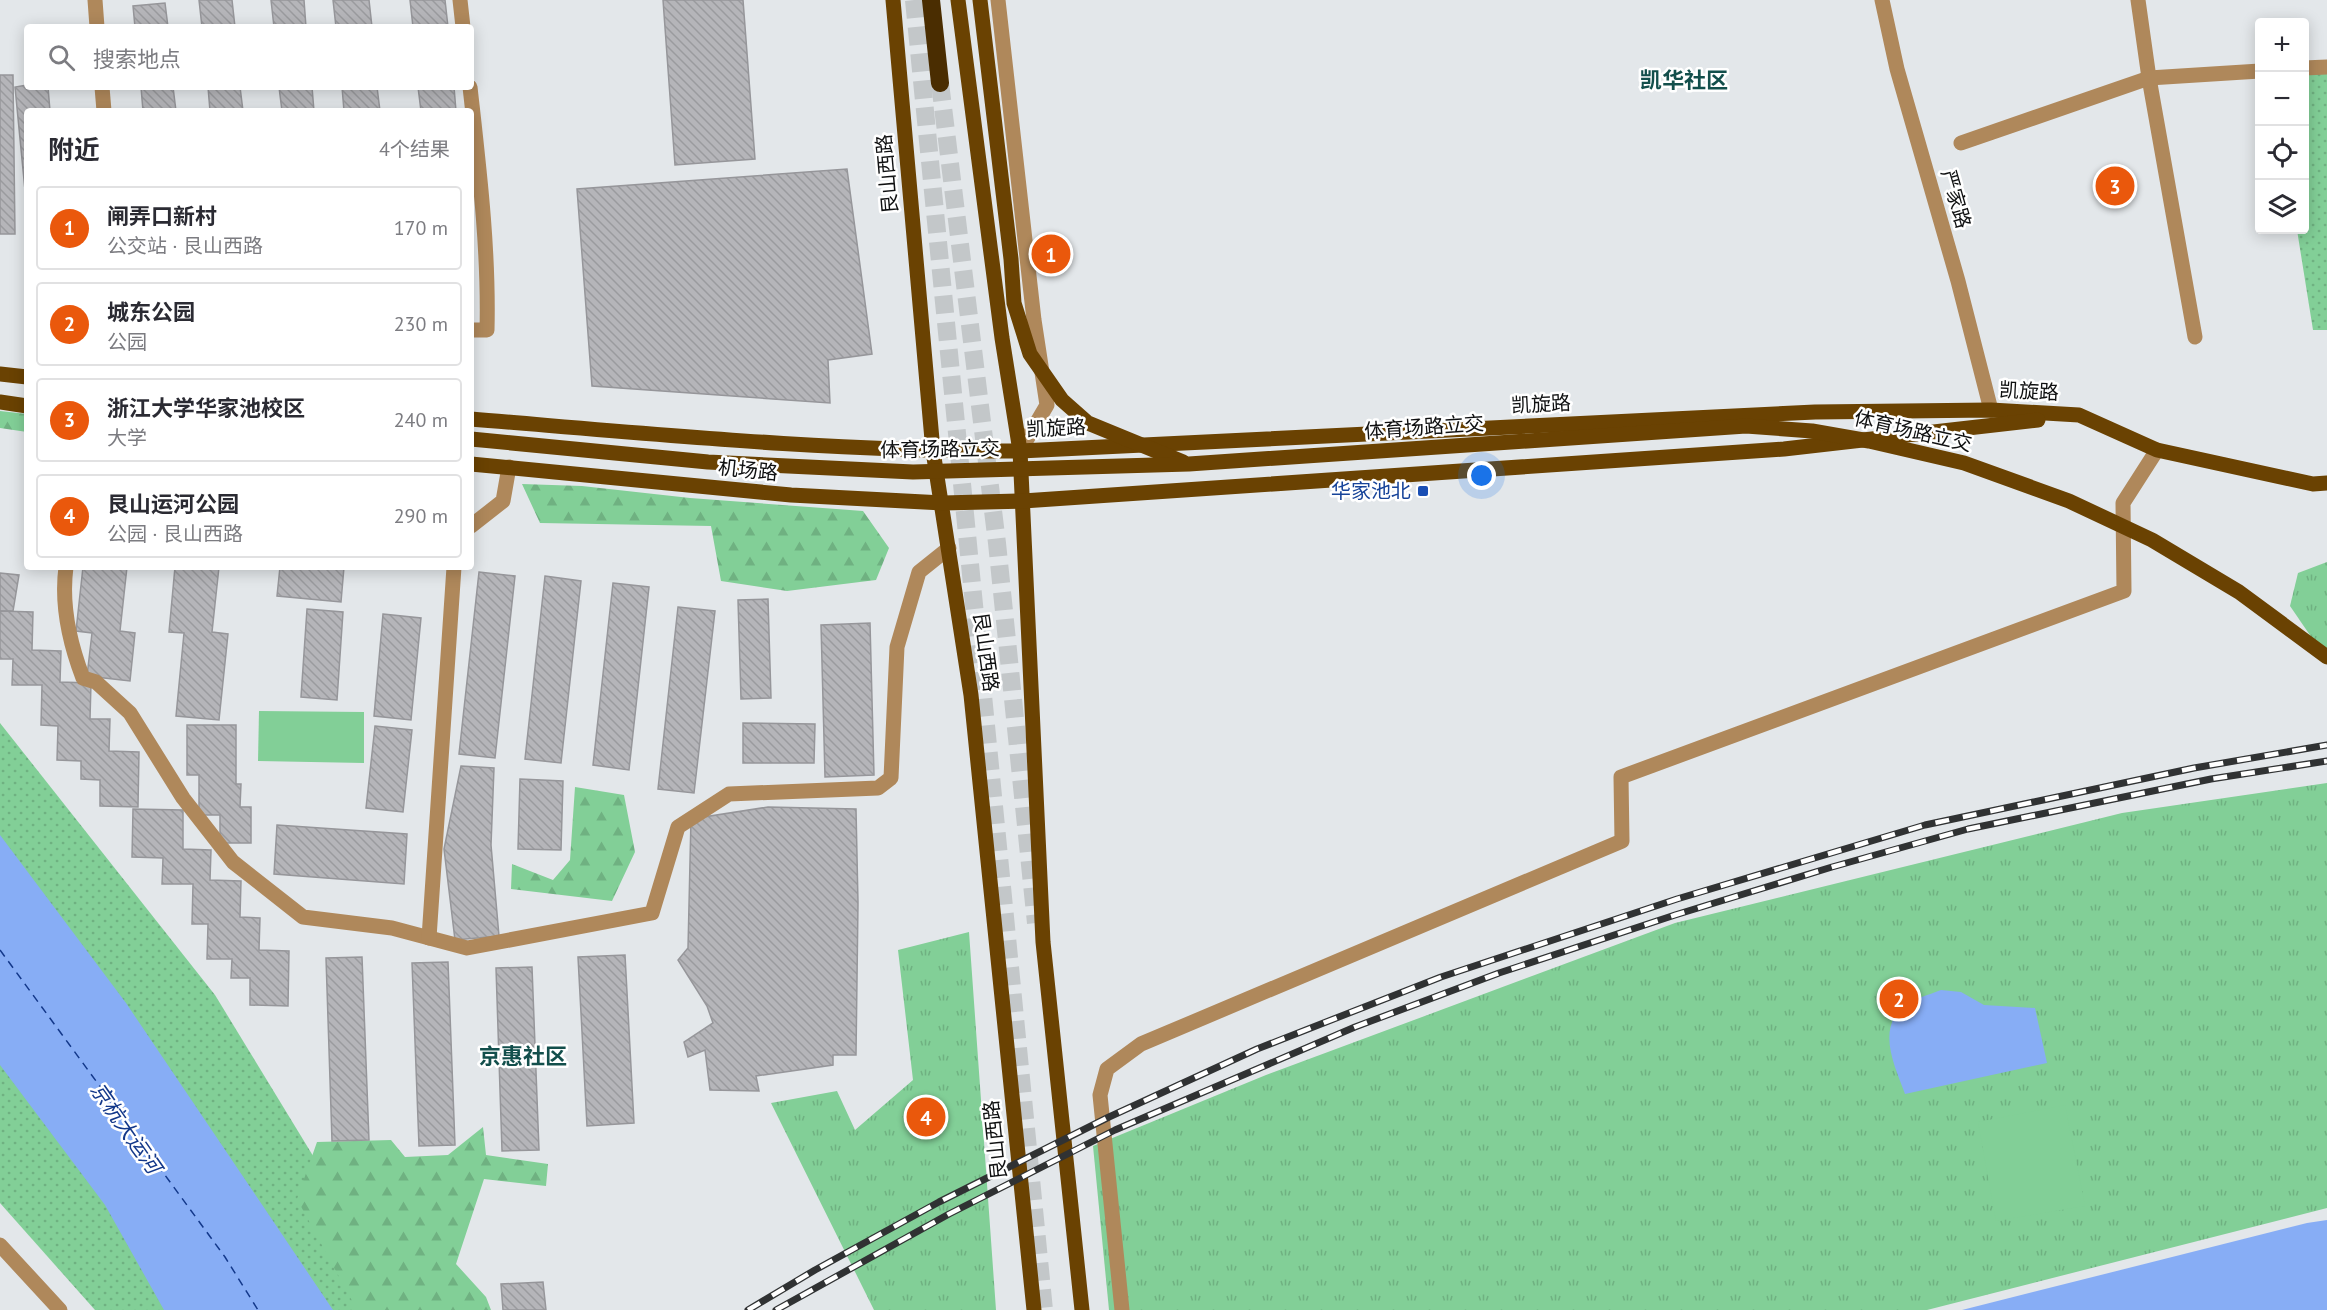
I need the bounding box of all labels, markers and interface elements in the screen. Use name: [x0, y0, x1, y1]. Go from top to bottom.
map controls: [2255, 18, 2309, 234]
button: +: [2255, 18, 2309, 72]
search box: [24, 24, 474, 90]
icon: search: [45, 41, 78, 74]
text: 搜索地点: [93, 45, 181, 73]
district label: 凯华社区: [1640, 66, 1728, 94]
button: −: [2255, 72, 2309, 126]
button: locate: [2255, 126, 2309, 180]
text: 附近: [48, 133, 100, 166]
street label: 艮山西路: [871, 133, 903, 215]
text: 4个结果: [379, 136, 450, 162]
pin: 3: [2096, 164, 2134, 208]
street label: 严家路: [1935, 167, 1977, 231]
button: layers: [2255, 180, 2309, 234]
text: 闸弄口新村: [107, 202, 217, 230]
text: 1: [64, 215, 75, 241]
text: 170 m: [394, 215, 448, 241]
pin: 1: [1032, 232, 1070, 276]
text: 公交站 · 艮山西路: [107, 233, 263, 259]
text: 城东公园: [107, 298, 195, 326]
text: 2: [64, 311, 75, 337]
text: 230 m: [394, 311, 448, 337]
text: 公园: [107, 329, 147, 355]
street label: 凯旋路: [1998, 376, 2060, 406]
street label: 凯旋路: [1510, 389, 1572, 419]
text: 浙江大学华家池校区: [107, 394, 305, 422]
street label: 体育场路立交: [1852, 405, 1974, 457]
text: 3: [64, 407, 75, 433]
text: 240 m: [394, 407, 448, 433]
street label: 体育场路立交: [1363, 410, 1485, 444]
street label: 凯旋路: [1025, 413, 1087, 443]
text: 大学: [107, 425, 147, 451]
street label: 体育场路立交: [880, 435, 1000, 463]
street label: 机场路: [717, 454, 779, 486]
your location: [1467, 461, 1496, 490]
place label: 华家池北: [1331, 478, 1411, 504]
marker: 华家池北: [1416, 484, 1430, 498]
text: 艮山运河公园: [107, 490, 239, 518]
text: 4: [64, 503, 75, 529]
text: 290 m: [394, 503, 448, 529]
text: 公园 · 艮山西路: [107, 521, 243, 547]
street label: 艮山西路: [968, 611, 1004, 693]
pin: 2: [1880, 976, 1918, 1022]
district label: 京惠社区: [479, 1042, 567, 1070]
water label: 京杭大运河: [85, 1077, 169, 1182]
pin: 4: [906, 1094, 946, 1140]
street label: 艮山西路: [978, 1099, 1012, 1181]

